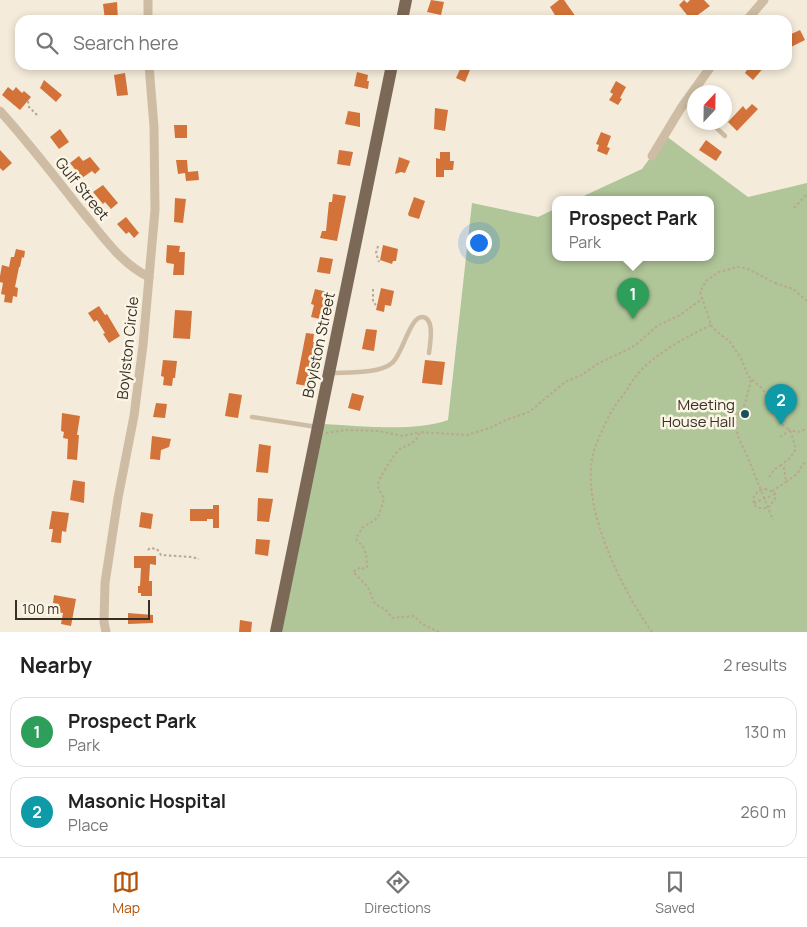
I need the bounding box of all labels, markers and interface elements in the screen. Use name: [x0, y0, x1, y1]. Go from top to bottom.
search box: [15, 15, 792, 70]
icon: search: [33, 29, 61, 57]
text: Search here: [73, 30, 179, 56]
north arrow: [687, 85, 732, 130]
street label: Gulf Street: [51, 153, 114, 225]
popup: [552, 196, 714, 261]
text: Prospect Park: [569, 205, 697, 231]
your location: [466, 230, 492, 256]
text: Park: [569, 231, 601, 253]
pin: 1: [617, 278, 649, 319]
street label: Boylston Street: [297, 290, 340, 400]
street label: Boylston Circle: [112, 295, 143, 400]
pin: 2: [765, 384, 797, 425]
place label: Meeting House Hall: [662, 394, 735, 432]
marker: Meeting House Hall: [739, 408, 751, 420]
scale bar: [15, 597, 150, 620]
text: 100 m: [22, 599, 59, 618]
text: Nearby: [20, 651, 92, 679]
text: 2 results: [723, 654, 787, 676]
text: Prospect Park: [68, 708, 196, 734]
text: 1: [33, 721, 41, 743]
text: 130 m: [744, 721, 786, 743]
text: Park: [68, 734, 100, 756]
text: Masonic Hospital: [68, 788, 226, 814]
text: 2: [32, 801, 42, 823]
text: 260 m: [740, 801, 786, 823]
text: Place: [68, 814, 108, 836]
tab: Map: [112, 868, 140, 917]
tab: Directions: [365, 868, 431, 917]
tab: Saved: [655, 868, 695, 917]

